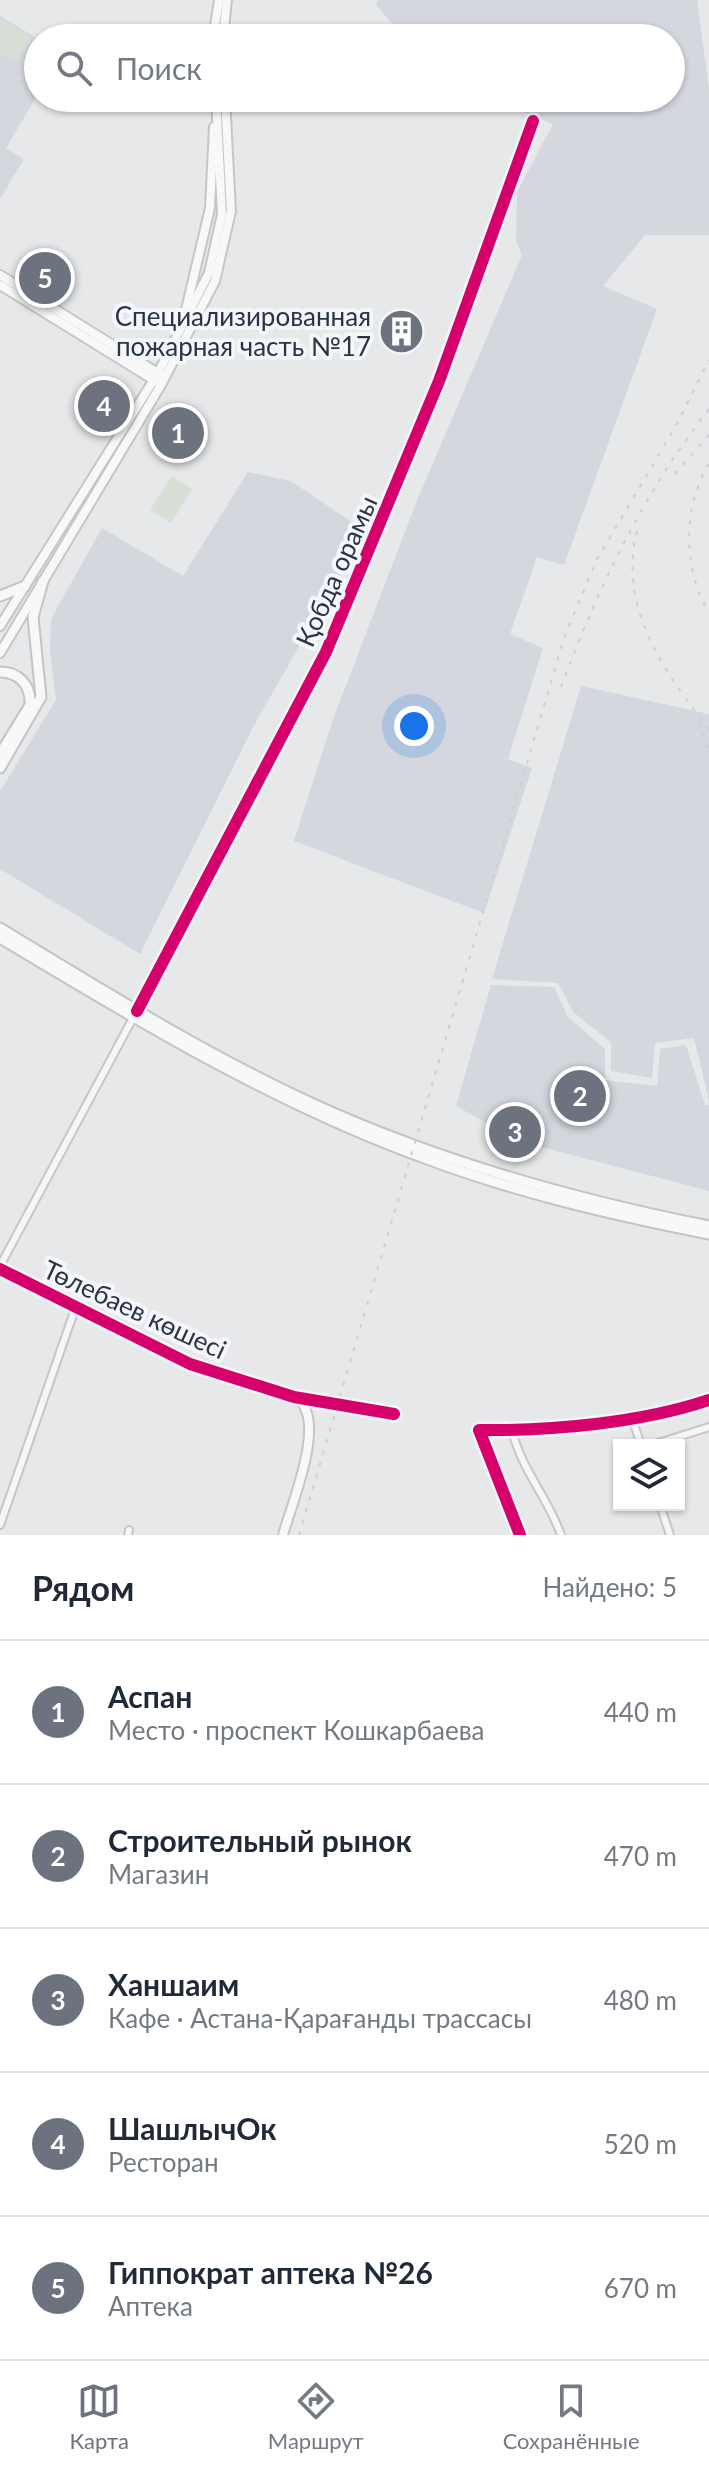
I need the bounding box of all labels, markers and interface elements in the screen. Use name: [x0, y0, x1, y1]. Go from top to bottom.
search box: [24, 24, 685, 112]
icon: search: [52, 46, 96, 90]
text: Поиск: [116, 50, 202, 86]
pin: 5: [19, 248, 71, 308]
place label: Специализированная пожарная часть №17: [115, 300, 371, 362]
building icon: Специализированная пожарная часть №17: [378, 307, 426, 355]
pin: 4: [78, 376, 130, 436]
pin: 1: [152, 403, 204, 463]
street label: Қобда орамы: [288, 490, 384, 652]
your location: [394, 706, 434, 746]
pin: 2: [554, 1066, 606, 1126]
pin: 3: [489, 1102, 541, 1162]
street label: Төлебаев көшесі: [38, 1253, 232, 1365]
map controls: [613, 1439, 685, 1511]
button: layers: [613, 1439, 685, 1511]
text: Рядом: [32, 1567, 134, 1608]
text: Найдено: 5: [542, 1571, 677, 1603]
text: Аспан: [108, 1678, 192, 1714]
text: 1: [50, 1696, 66, 1728]
text: 440 m: [604, 1696, 677, 1728]
text: Место · проспект Кошкарбаева: [108, 1714, 484, 1746]
text: Строительный рынок: [108, 1822, 412, 1858]
text: 2: [50, 1840, 66, 1872]
text: 470 m: [604, 1840, 677, 1872]
text: Магазин: [108, 1858, 209, 1890]
text: Ханшаим: [108, 1966, 239, 2002]
text: 3: [50, 1984, 66, 2016]
text: 480 m: [604, 1984, 677, 2016]
text: Кафе · Астана-Қарағанды трассасы: [108, 2002, 532, 2034]
text: ШашлычОк: [108, 2110, 277, 2146]
text: 4: [50, 2128, 66, 2160]
text: 520 m: [604, 2128, 677, 2160]
text: Ресторан: [108, 2146, 219, 2178]
text: Гиппократ аптека №26: [108, 2254, 433, 2290]
text: 5: [50, 2272, 66, 2304]
text: 670 m: [604, 2272, 677, 2304]
text: Аптека: [108, 2290, 193, 2322]
tab: Карта: [69, 2379, 129, 2454]
tab: Маршрут: [268, 2379, 364, 2454]
tab: Сохранённые: [503, 2379, 640, 2454]

